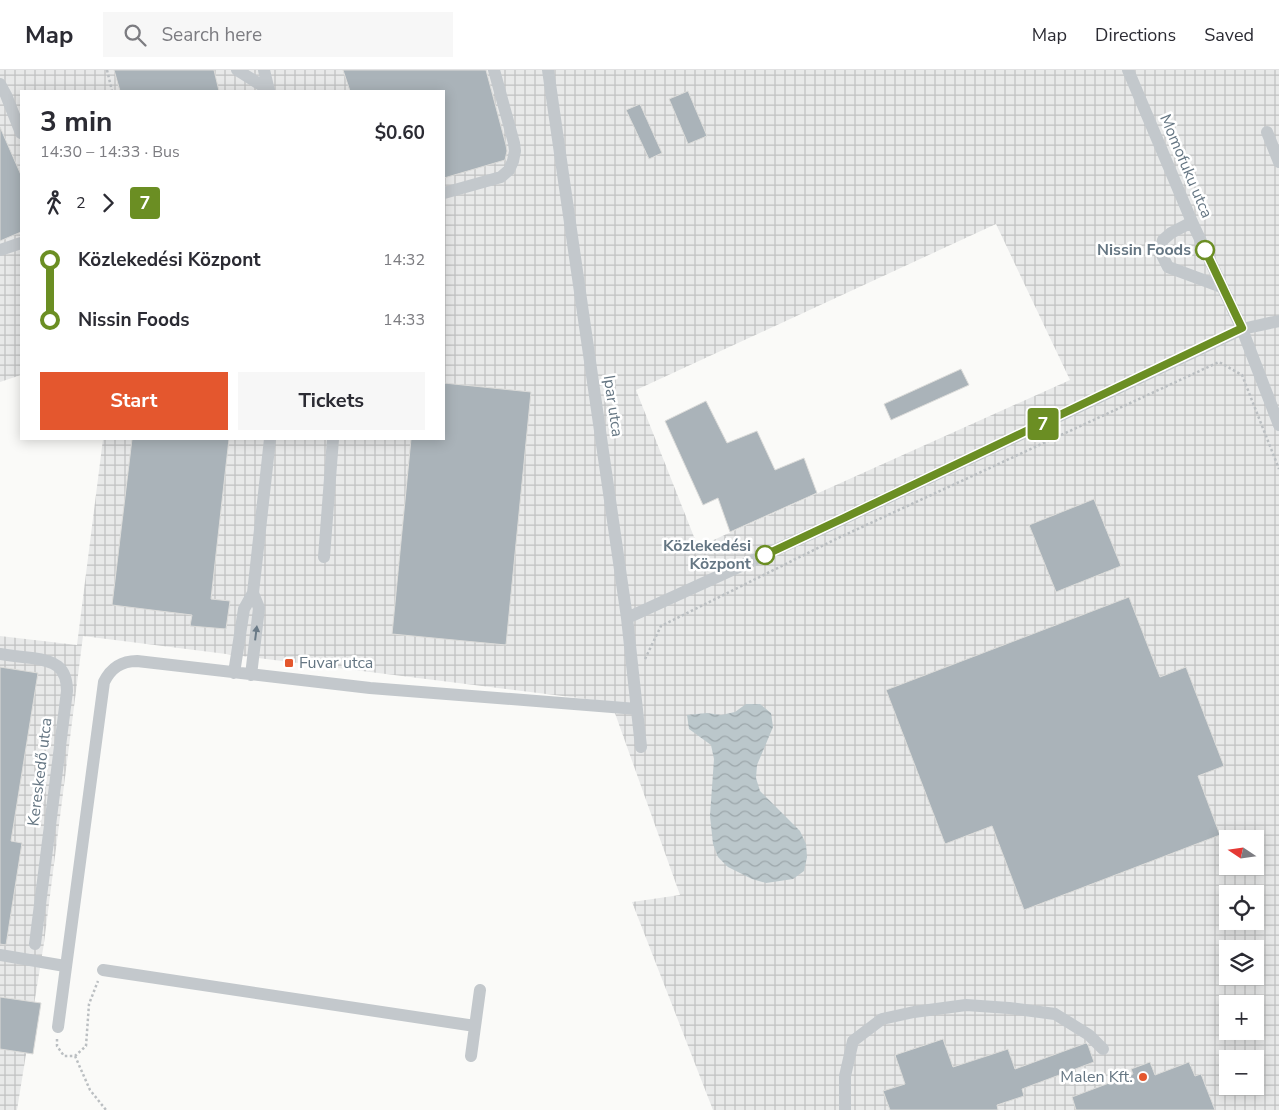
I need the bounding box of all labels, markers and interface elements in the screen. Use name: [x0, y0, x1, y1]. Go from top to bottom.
search box: [103, 12, 453, 57]
text: Map: [25, 19, 73, 51]
icon: search: [121, 21, 149, 49]
text: Search here: [161, 22, 262, 48]
text: Map: [1032, 23, 1067, 47]
text: Directions: [1095, 23, 1176, 47]
text: Saved: [1204, 23, 1254, 47]
text: 3 min: [40, 103, 112, 141]
street label: Momofuku utca: [1154, 111, 1218, 221]
text: $0.60: [375, 120, 425, 146]
text: 14:30 – 14:33 · Bus: [40, 141, 180, 163]
icon: walk: [40, 189, 68, 217]
icon: forward: [94, 189, 122, 217]
text: 7: [140, 191, 150, 215]
text: 2: [76, 192, 86, 214]
place label: Nissin Foods: [1097, 239, 1191, 261]
marker: Nissin Foods: [1195, 240, 1215, 260]
text: Közlekedési Központ: [78, 247, 261, 273]
text: 14:32: [383, 249, 425, 271]
text: Nissin Foods: [78, 307, 190, 333]
text: 14:33: [383, 309, 425, 331]
button: Start: [40, 372, 228, 430]
button: Tickets: [238, 372, 425, 430]
street label: Ipar utca: [598, 374, 628, 438]
line badge: 7: [1027, 408, 1059, 440]
text: 7: [1038, 412, 1048, 436]
place label: Közlekedési Központ: [663, 535, 752, 575]
marker: Közlekedési Központ: [755, 545, 775, 565]
one-way arrow: [252, 625, 260, 641]
place label: Fuvar utca: [299, 652, 373, 674]
marker: Fuvar utca: [283, 657, 295, 669]
street label: Kereskedő utca: [22, 716, 58, 828]
north arrow: [1219, 830, 1264, 875]
map controls: [1219, 830, 1264, 1095]
button: locate: [1219, 885, 1264, 930]
button: layers: [1219, 940, 1264, 985]
button: +: [1219, 995, 1264, 1040]
button: −: [1219, 1050, 1264, 1095]
place label: Malen Kft.: [1060, 1066, 1133, 1088]
marker: Malen Kft.: [1137, 1071, 1149, 1083]

